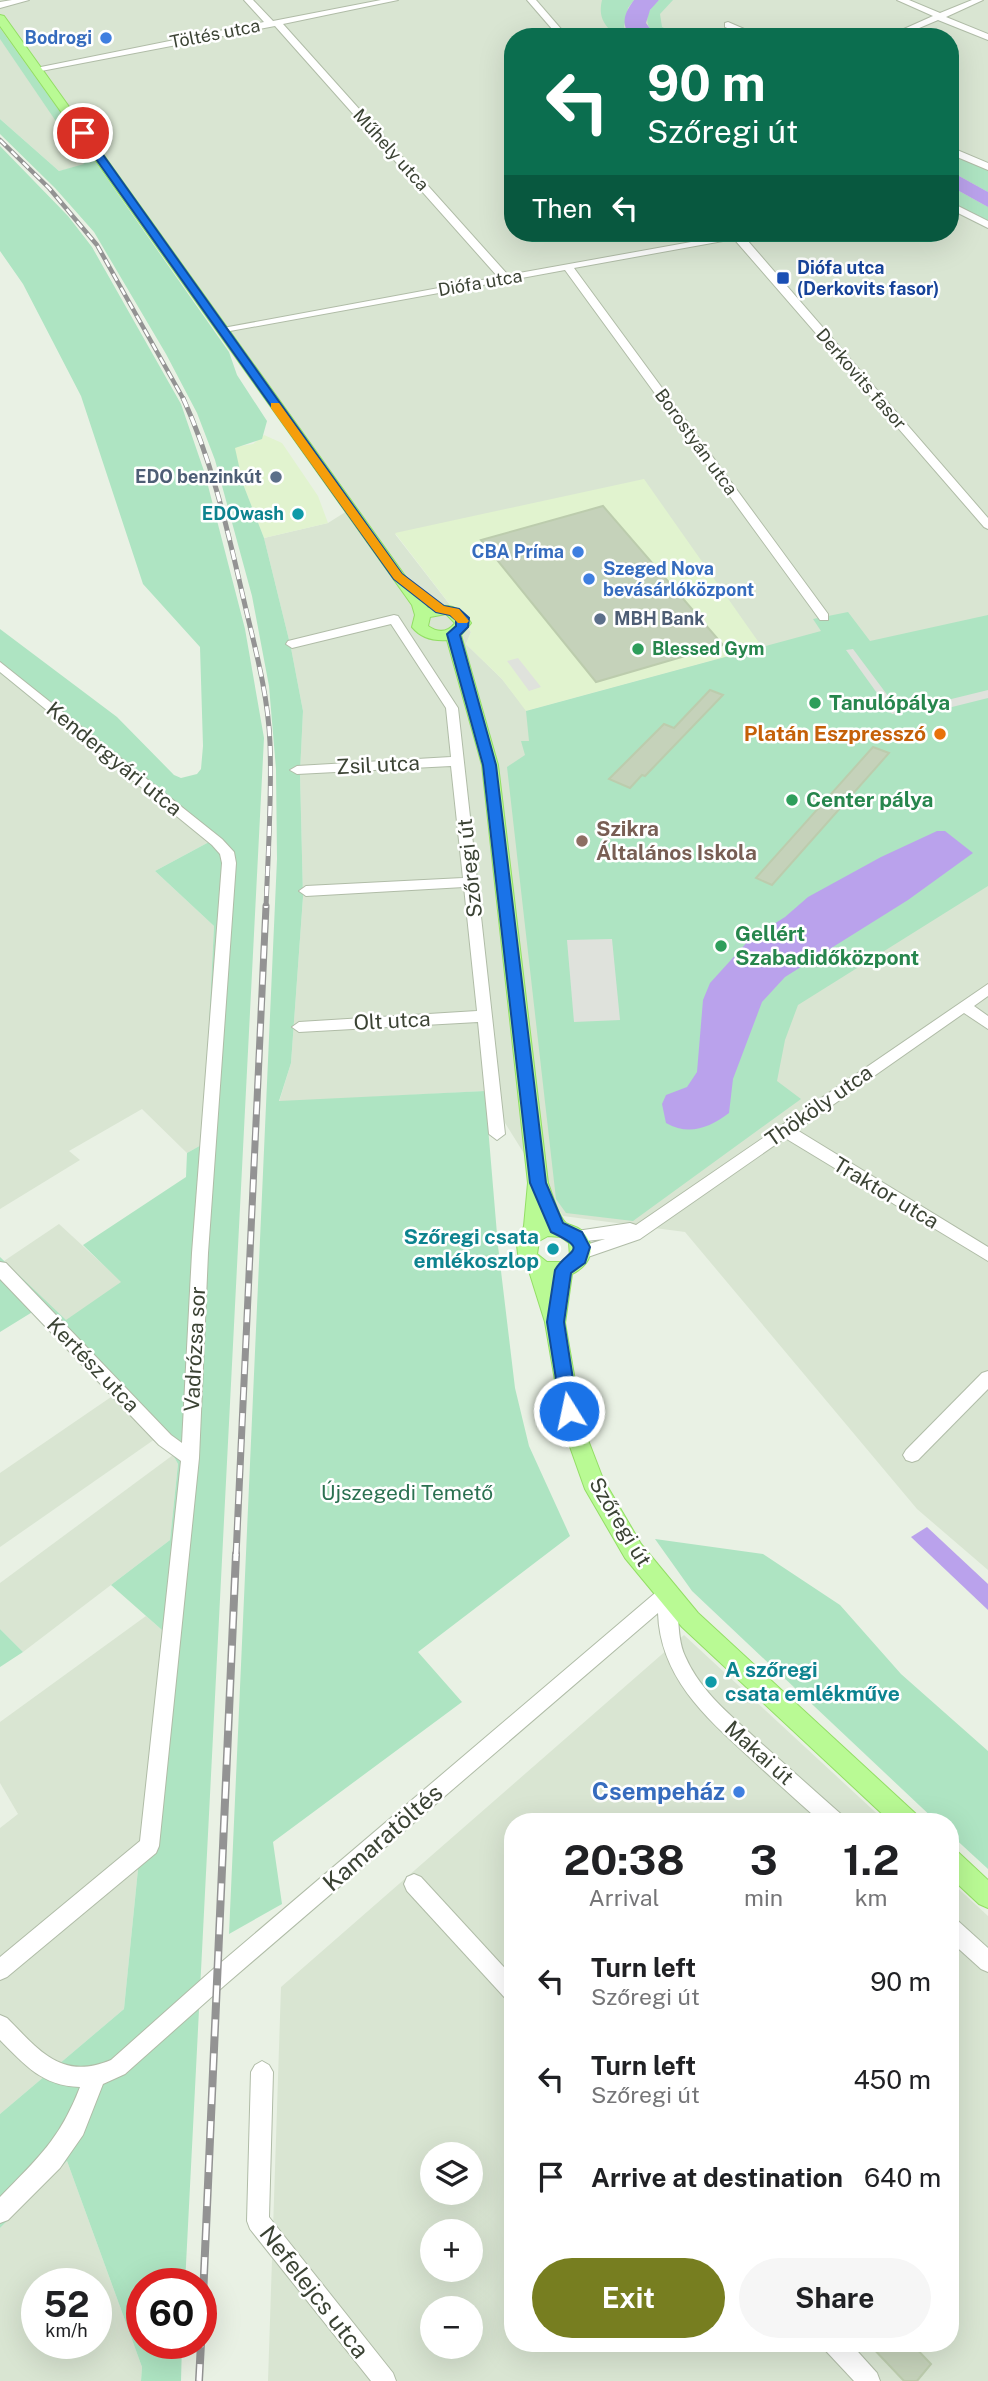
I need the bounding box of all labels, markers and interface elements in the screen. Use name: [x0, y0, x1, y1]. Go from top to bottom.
street label: Töltés utca: [168, 14, 262, 53]
place label: Bodrogi: [24, 27, 92, 48]
marker: Bodrogi: [98, 30, 114, 46]
text: 90 m: [647, 54, 766, 112]
icon: left: [532, 56, 623, 147]
pin: [53, 103, 113, 163]
street label: Műhely utca: [349, 104, 434, 195]
text: Szőregi út: [647, 113, 798, 150]
icon: arrive: [64, 114, 102, 152]
icon: left: [606, 189, 644, 227]
text: Then: [532, 193, 592, 224]
place label: Diófa utca (Derkovits fasor): [797, 257, 939, 299]
street label: Diófa utca: [436, 265, 524, 300]
marker: Diófa utca (Derkovits fasor): [775, 270, 791, 286]
street label: Derkovits fasor: [812, 324, 911, 433]
street label: Borostyán utca: [651, 384, 742, 499]
place label: EDO benzinkút: [135, 466, 262, 487]
marker: EDO benzinkút: [268, 469, 284, 485]
place label: EDOwash: [202, 503, 284, 524]
marker: EDOwash: [290, 506, 306, 522]
place label: CBA Príma: [472, 541, 564, 562]
marker: CBA Príma: [570, 544, 586, 560]
place label: Szeged Nova bevásárlóközpont: [603, 558, 754, 600]
marker: Szeged Nova bevásárlóközpont: [581, 571, 597, 587]
place label: MBH Bank: [614, 608, 705, 629]
marker: MBH Bank: [592, 611, 608, 627]
place label: Blessed Gym: [652, 638, 764, 659]
marker: Blessed Gym: [630, 641, 646, 657]
place label: Tanulópálya: [829, 690, 950, 715]
marker: Tanulópálya: [807, 695, 823, 711]
street label: Kendergyári utca: [41, 696, 187, 821]
place label: Platán Eszpresszó: [744, 721, 926, 746]
marker: Platán Eszpresszó: [932, 726, 948, 742]
street label: Zsil utca: [335, 750, 420, 779]
place label: Center pálya: [806, 787, 933, 812]
marker: Center pálya: [784, 792, 800, 808]
place label: Szikra Általános Iskola: [596, 816, 757, 865]
street label: Szőregi út: [452, 817, 487, 919]
marker: Szikra Általános Iskola: [574, 833, 590, 849]
place label: Gellért Szabadidőközpont: [735, 921, 919, 970]
marker: Gellért Szabadidőközpont: [713, 938, 729, 954]
street label: Olt utca: [353, 1006, 431, 1035]
street label: Thököly utca: [760, 1060, 877, 1152]
street label: Traktor utca: [829, 1151, 944, 1234]
place label: Szőregi csata emlékoszlop: [404, 1224, 539, 1273]
marker: Szőregi csata emlékoszlop: [545, 1241, 561, 1257]
street label: Vadrózsa sor: [179, 1286, 210, 1412]
street label: Kertész utca: [42, 1312, 145, 1417]
position arrow: [532, 1374, 606, 1448]
street label: Szőregi út: [584, 1473, 657, 1571]
park label: Újszegedi Temető: [321, 1480, 493, 1505]
place label: A szőregi csata emlékműve: [725, 1657, 900, 1706]
marker: A szőregi csata emlékműve: [703, 1674, 719, 1690]
street label: Makai út: [720, 1715, 799, 1790]
place label: Csempeház: [592, 1777, 725, 1805]
street label: Kamaratöltés: [317, 1778, 448, 1897]
marker: Csempeház: [731, 1784, 747, 1800]
text: 20:38: [564, 1835, 685, 1884]
text: 3: [750, 1835, 778, 1884]
text: 1.2: [843, 1835, 899, 1884]
text: Arrival: [589, 1884, 660, 1911]
text: min: [744, 1884, 783, 1911]
text: km: [855, 1884, 887, 1911]
text: Turn left: [591, 1952, 696, 1983]
icon: left: [532, 1962, 570, 2000]
text: 90 m: [870, 1966, 931, 1997]
text: Szőregi út: [591, 1983, 700, 2010]
text: Turn left: [591, 2050, 696, 2081]
icon: left: [532, 2060, 570, 2098]
text: 450 m: [854, 2064, 931, 2095]
text: Szőregi út: [591, 2081, 700, 2108]
map controls: [420, 2142, 483, 2359]
button: layers: [420, 2142, 483, 2205]
icon: arrive: [532, 2158, 570, 2196]
text: Arrive at destination: [591, 2162, 843, 2193]
text: 640 m: [864, 2162, 941, 2193]
button: +: [420, 2219, 483, 2282]
street label: Nefelejcs utca: [254, 2220, 375, 2363]
button: Exit: [532, 2258, 725, 2338]
button: Share: [739, 2258, 931, 2338]
speed limit sign: 60: [126, 2268, 217, 2359]
text: 52: [44, 2284, 89, 2325]
button: −: [420, 2296, 483, 2359]
text: km/h: [45, 2320, 88, 2341]

